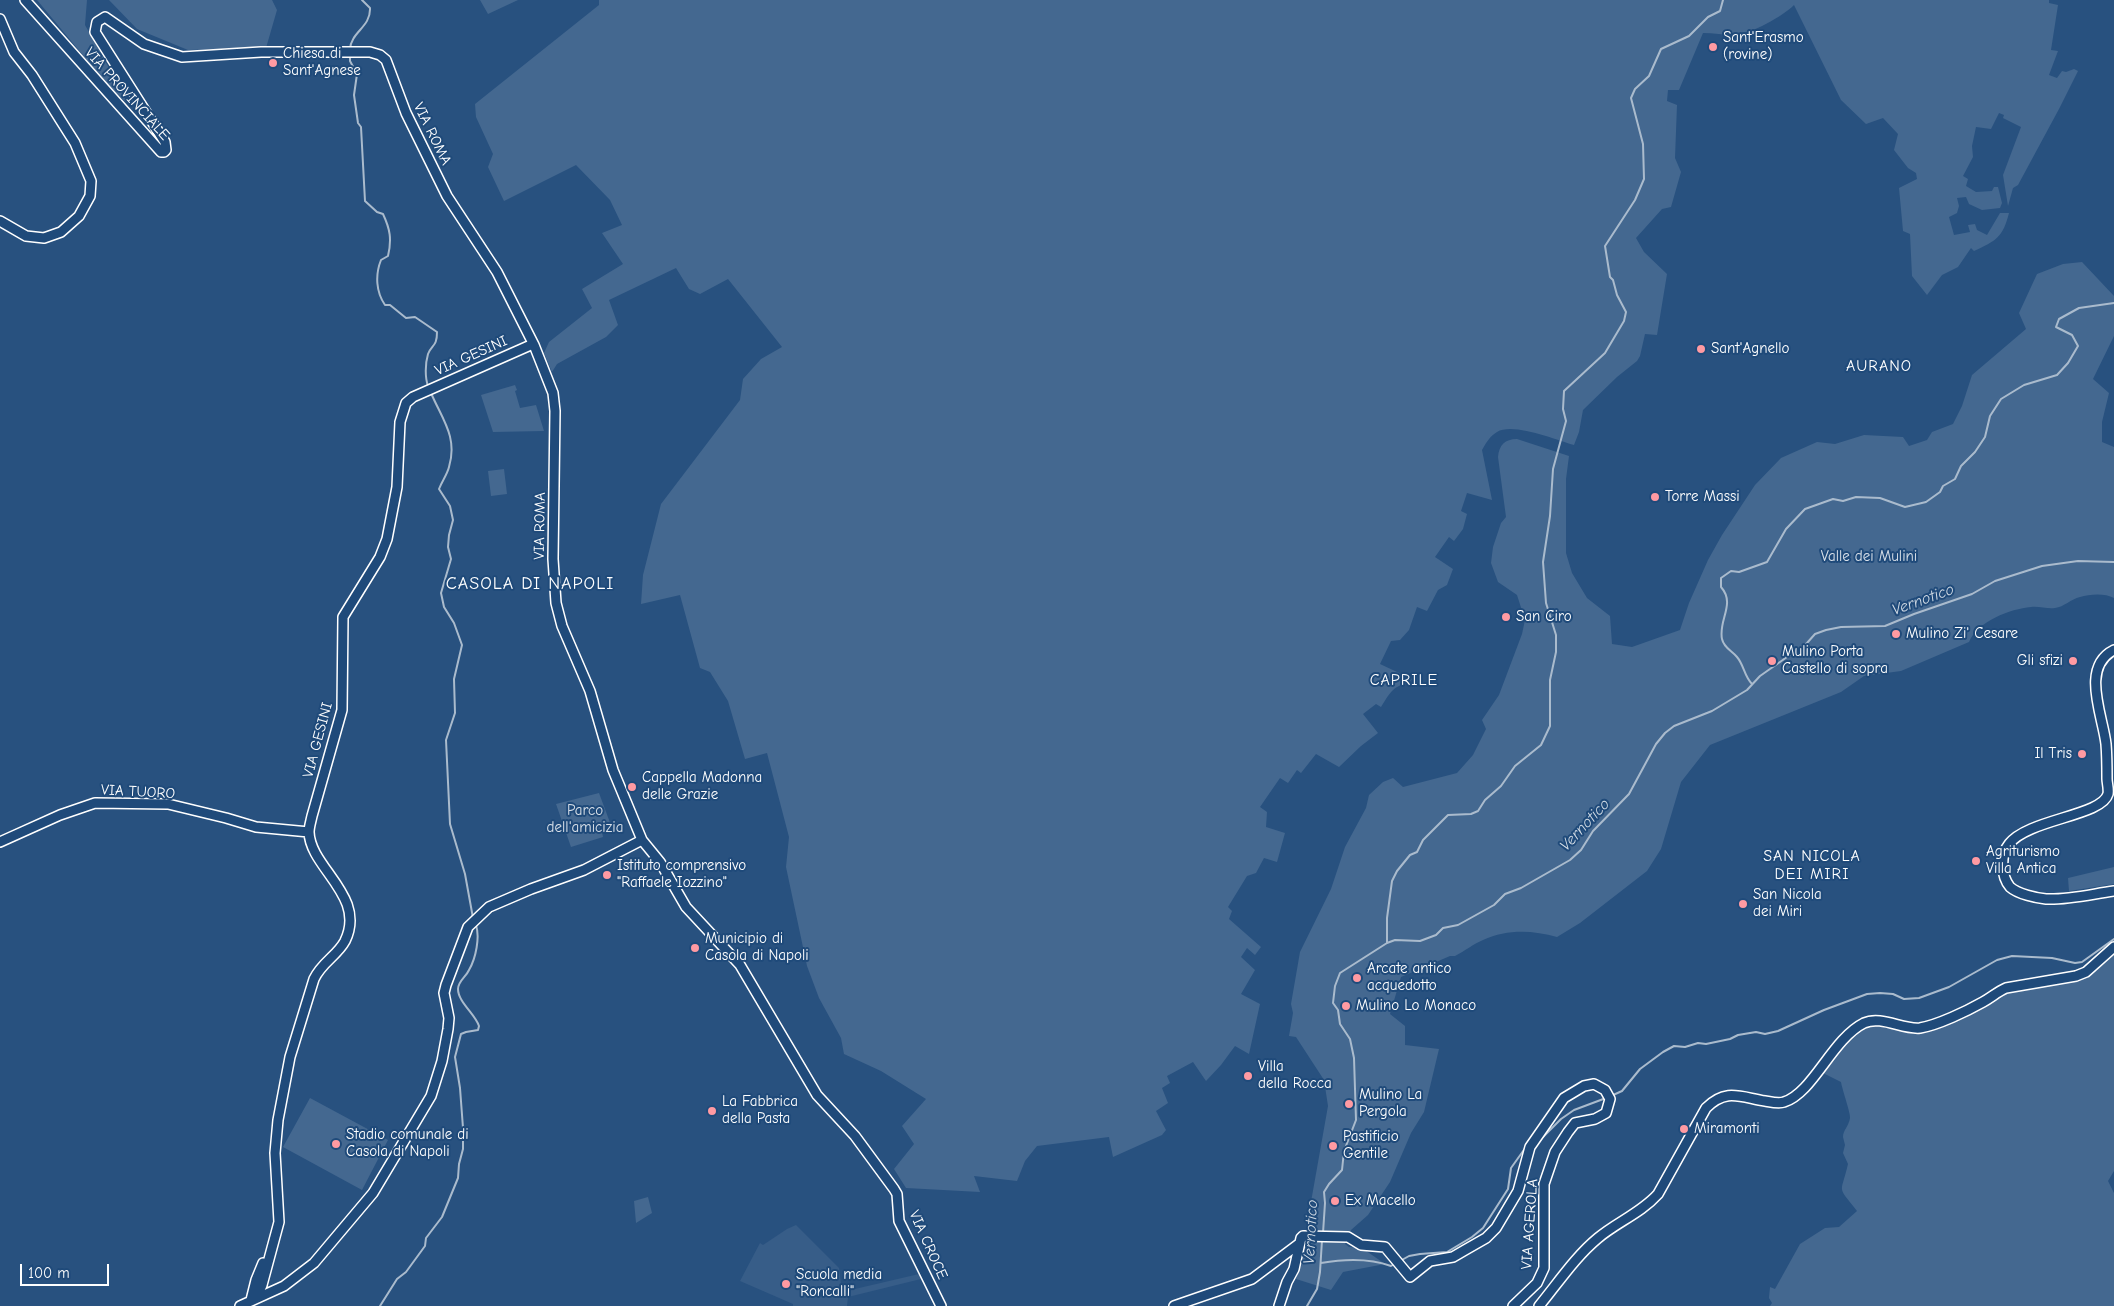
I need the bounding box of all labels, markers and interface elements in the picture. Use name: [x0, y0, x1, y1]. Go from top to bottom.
place label: Sant'Erasmo (rovine): [1723, 29, 1804, 64]
marker: Sant'Erasmo (rovine): [1707, 41, 1719, 53]
street label: VIA PROVINCIALE: [81, 44, 173, 144]
place label: Chiesa di Sant'Agnese: [283, 45, 361, 80]
marker: Chiesa di Sant'Agnese: [267, 57, 279, 69]
street label: VIA ROMA: [409, 100, 455, 168]
street label: VIA GESINI: [432, 332, 510, 380]
place label: Sant'Agnello: [1711, 340, 1790, 358]
marker: Sant'Agnello: [1695, 343, 1707, 355]
district label: AURANO: [1845, 356, 1913, 376]
place label: Torre Massi: [1665, 488, 1740, 506]
marker: Torre Massi: [1649, 491, 1661, 503]
street label: VIA ROMA: [530, 492, 550, 560]
park label: Valle dei Mulini: [1821, 548, 1917, 566]
district label: CASOLA DI NAPOLI: [444, 573, 616, 595]
water label: Vernotico: [1889, 580, 1957, 620]
place label: San Ciro: [1516, 608, 1572, 626]
marker: San Ciro: [1500, 611, 1512, 623]
place label: Mulino Zi' Cesare: [1906, 625, 2018, 643]
marker: Mulino Zi' Cesare: [1890, 628, 1902, 640]
place label: Mulino Porta Castello di sopra: [1782, 643, 1888, 678]
place label: Gli sfizi: [2017, 652, 2063, 670]
marker: Mulino Porta Castello di sopra: [1766, 655, 1778, 667]
marker: Gli sfizi: [2067, 655, 2079, 667]
district label: CAPRILE: [1369, 670, 1439, 690]
street label: VIA GESINI: [299, 700, 337, 780]
place label: Il Tris: [2034, 745, 2072, 763]
marker: Il Tris: [2076, 748, 2088, 760]
place label: Cappella Madonna delle Grazie: [642, 769, 762, 804]
street label: VIA TUORO: [101, 781, 175, 803]
marker: Cappella Madonna delle Grazie: [626, 781, 638, 793]
water label: Vernotico: [1556, 795, 1614, 855]
park label: Parco dell'amicizia: [547, 802, 623, 837]
place label: Agriturismo Villa Antica: [1986, 843, 2060, 878]
district label: SAN NICOLA DEI MIRI: [1762, 846, 1862, 884]
marker: Agriturismo Villa Antica: [1970, 855, 1982, 867]
place label: Istituto comprensivo "Raffaele Iozzino": [617, 857, 746, 892]
marker: Istituto comprensivo "Raffaele Iozzino": [601, 869, 613, 881]
place label: San Nicola dei Miri: [1753, 886, 1822, 921]
marker: San Nicola dei Miri: [1737, 898, 1749, 910]
place label: Municipio di Casola di Napoli: [705, 930, 809, 965]
marker: Municipio di Casola di Napoli: [689, 942, 701, 954]
place label: Arcate antico acquedotto: [1367, 960, 1451, 995]
marker: Arcate antico acquedotto: [1351, 972, 1363, 984]
place label: Mulino Lo Monaco: [1356, 997, 1476, 1015]
marker: Mulino Lo Monaco: [1340, 1000, 1352, 1012]
place label: Villa della Rocca: [1258, 1058, 1332, 1093]
marker: Villa della Rocca: [1242, 1070, 1254, 1082]
place label: Mulino La Pergola: [1359, 1086, 1422, 1121]
place label: La Fabbrica della Pasta: [722, 1093, 798, 1128]
marker: Mulino La Pergola: [1343, 1098, 1355, 1110]
marker: La Fabbrica della Pasta: [706, 1105, 718, 1117]
place label: Miramonti: [1694, 1120, 1760, 1138]
marker: Miramonti: [1678, 1123, 1690, 1135]
place label: Stadio comunale di Casola di Napoli: [346, 1126, 469, 1161]
place label: Pastificio Gentile: [1343, 1128, 1399, 1163]
marker: Stadio comunale di Casola di Napoli: [330, 1138, 342, 1150]
marker: Pastificio Gentile: [1327, 1140, 1339, 1152]
street label: VIA AGEROLA: [1518, 1178, 1542, 1270]
place label: Ex Macello: [1345, 1192, 1416, 1210]
marker: Ex Macello: [1329, 1195, 1341, 1207]
water label: Vernotico: [1300, 1199, 1322, 1265]
street label: VIA CROCE: [905, 1208, 951, 1282]
scale bar: [22, 1254, 111, 1286]
text: 100 m: [28, 1264, 70, 1282]
place label: Scuola media "Roncalli": [796, 1266, 882, 1301]
marker: Scuola media "Roncalli": [780, 1278, 792, 1290]

